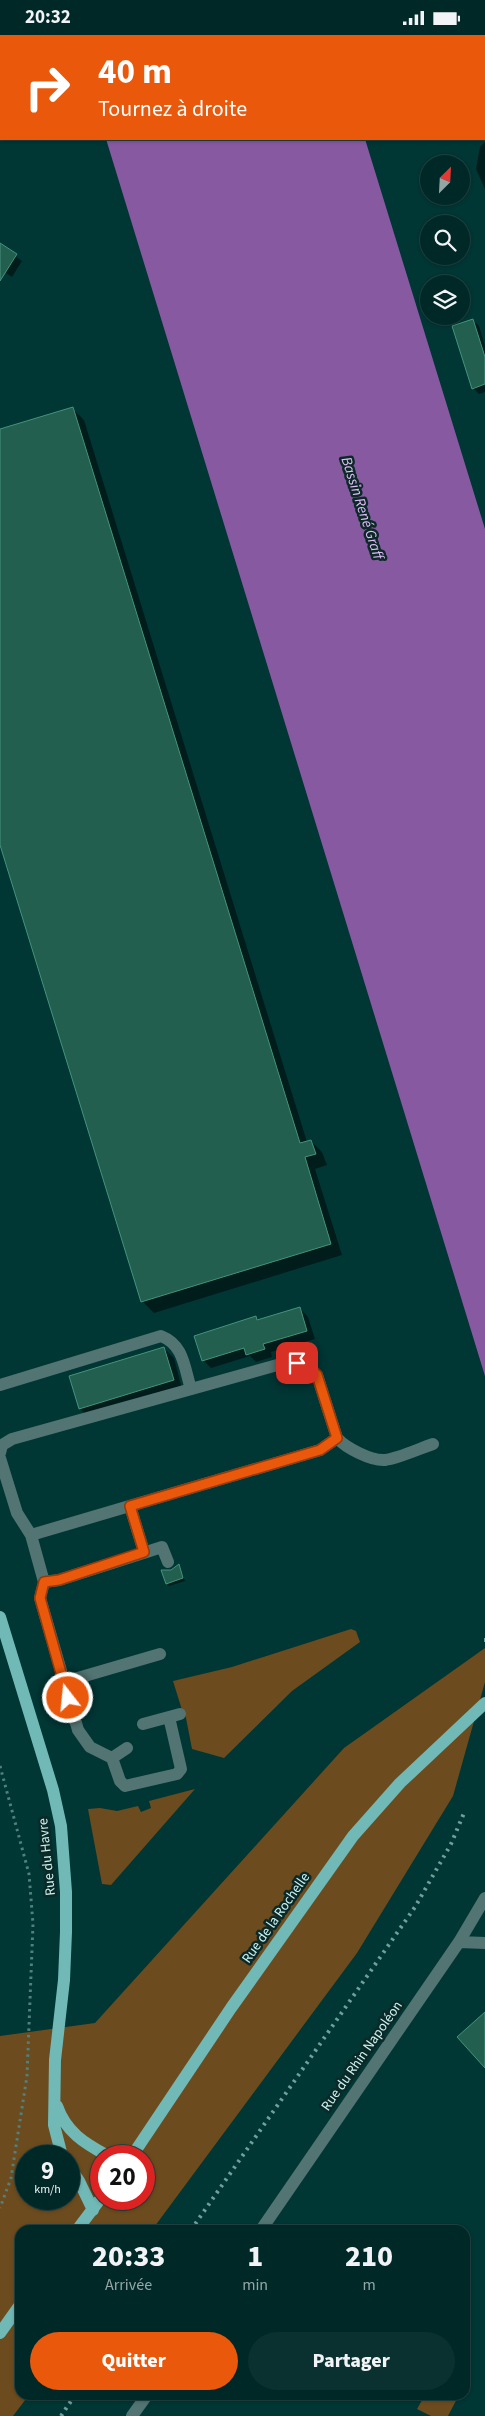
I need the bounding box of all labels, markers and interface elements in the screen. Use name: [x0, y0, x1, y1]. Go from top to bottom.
text: 20:32: [25, 4, 71, 31]
text: 40 m: [98, 47, 172, 97]
icon: right: [15, 55, 80, 120]
text: Tournez à droite: [98, 93, 247, 125]
north arrow: [420, 155, 470, 205]
map controls: [420, 155, 470, 325]
button: search: [420, 215, 470, 265]
button: layers: [420, 275, 470, 325]
water label: Bassin René Graff: [336, 454, 389, 564]
pin: [276, 1342, 318, 1384]
icon: arrive: [283, 1349, 311, 1377]
position arrow: [41, 1671, 93, 1723]
street label: Rue du Havre: [33, 1817, 61, 1897]
street label: Rue de la Rochelle: [237, 1869, 315, 1967]
street label: Rue du Rhin Napoléon: [316, 1997, 408, 2115]
speed limit sign: 20: [90, 2145, 155, 2210]
text: 9: [41, 2153, 54, 2189]
text: km/h: [34, 2181, 61, 2198]
text: 20:33: [92, 2235, 165, 2278]
text: 1: [247, 2235, 263, 2278]
text: 210: [345, 2235, 393, 2278]
text: Arrivée: [105, 2274, 152, 2296]
text: min: [242, 2274, 268, 2296]
text: m: [362, 2274, 376, 2296]
button: Quitter: [30, 2332, 238, 2390]
button: Partager: [248, 2332, 455, 2390]

